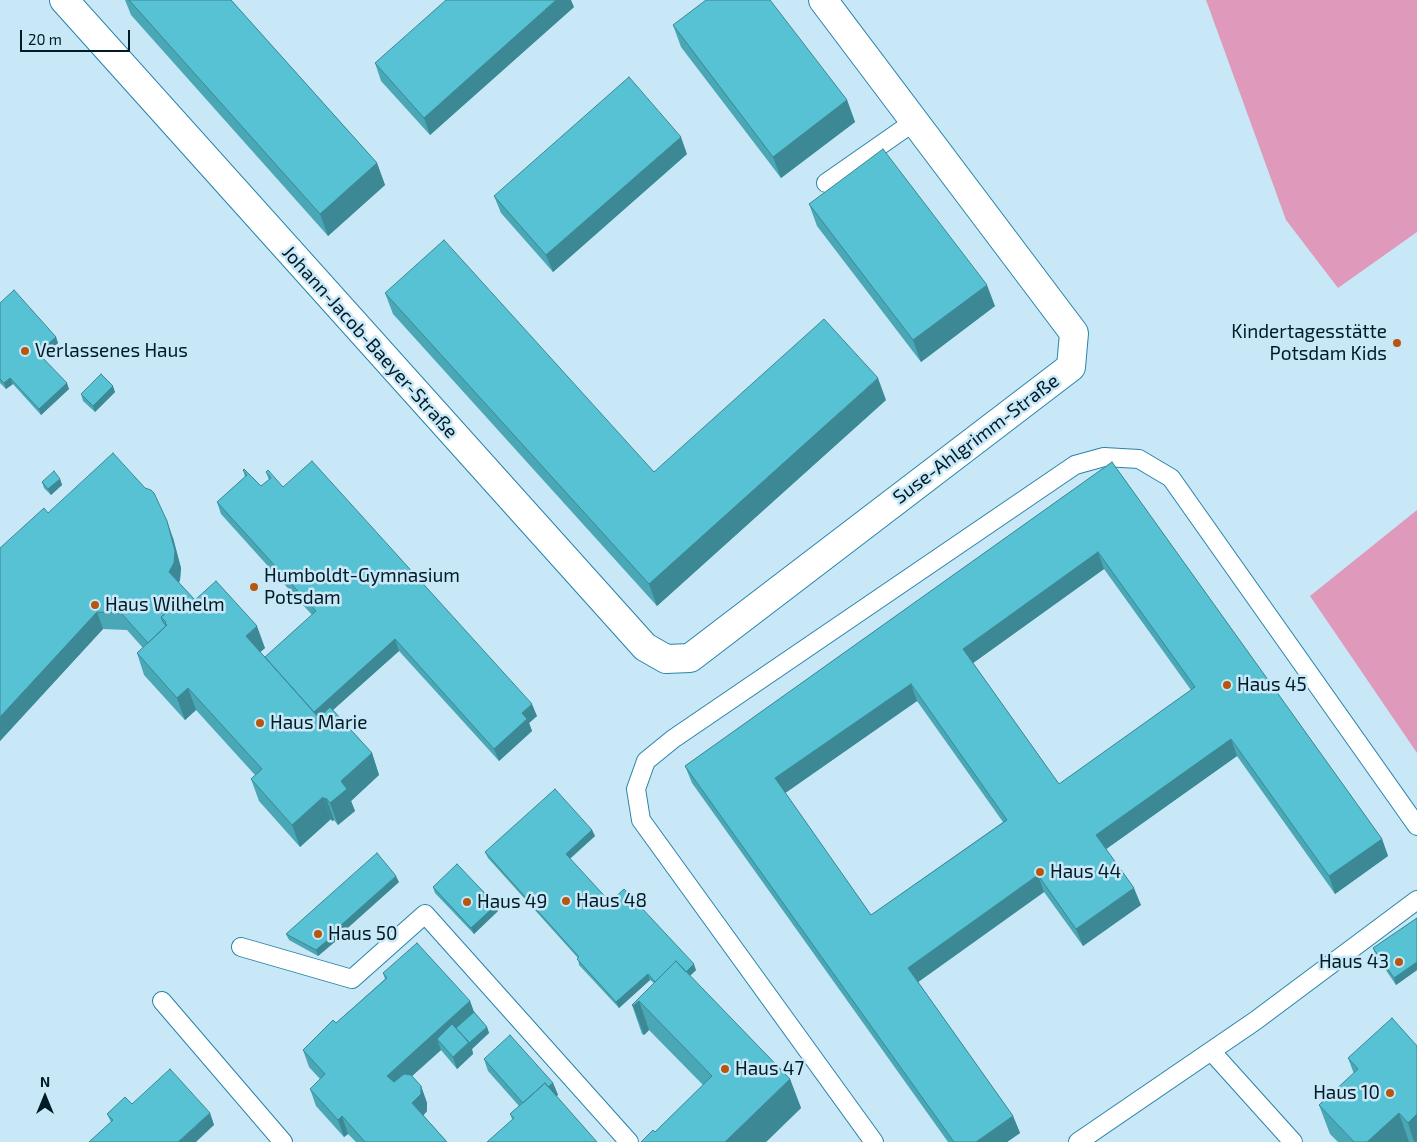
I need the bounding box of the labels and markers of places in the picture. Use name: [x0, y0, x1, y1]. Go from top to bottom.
place label: Kindertagesstätte Potsdam Kids: [1231, 321, 1387, 365]
marker: Kindertagesstätte Potsdam Kids: [1391, 337, 1403, 349]
place label: Verlassenes Haus: [35, 340, 188, 362]
marker: Verlassenes Haus: [19, 345, 31, 357]
place label: Humboldt-Gymnasium Potsdam: [264, 565, 460, 609]
marker: Humboldt-Gymnasium Potsdam: [248, 581, 260, 593]
place label: Haus Wilhelm: [105, 594, 225, 616]
marker: Haus Wilhelm: [89, 599, 101, 611]
place label: Haus 45: [1237, 674, 1307, 696]
marker: Haus 45: [1221, 679, 1233, 691]
place label: Haus Marie: [270, 712, 367, 734]
marker: Haus Marie: [254, 717, 266, 729]
place label: Haus 44: [1050, 861, 1121, 883]
marker: Haus 44: [1034, 866, 1046, 878]
place label: Haus 48: [576, 890, 647, 912]
place label: Haus 49: [477, 891, 547, 913]
marker: Haus 48: [560, 895, 572, 907]
marker: Haus 49: [461, 896, 473, 908]
place label: Haus 50: [328, 923, 397, 945]
marker: Haus 50: [312, 928, 324, 940]
place label: Haus 43: [1319, 951, 1389, 973]
marker: Haus 43: [1393, 956, 1405, 968]
place label: Haus 47: [735, 1058, 804, 1080]
marker: Haus 47: [719, 1063, 731, 1075]
place label: Haus 10: [1313, 1082, 1380, 1104]
marker: Haus 10: [1384, 1087, 1396, 1099]

